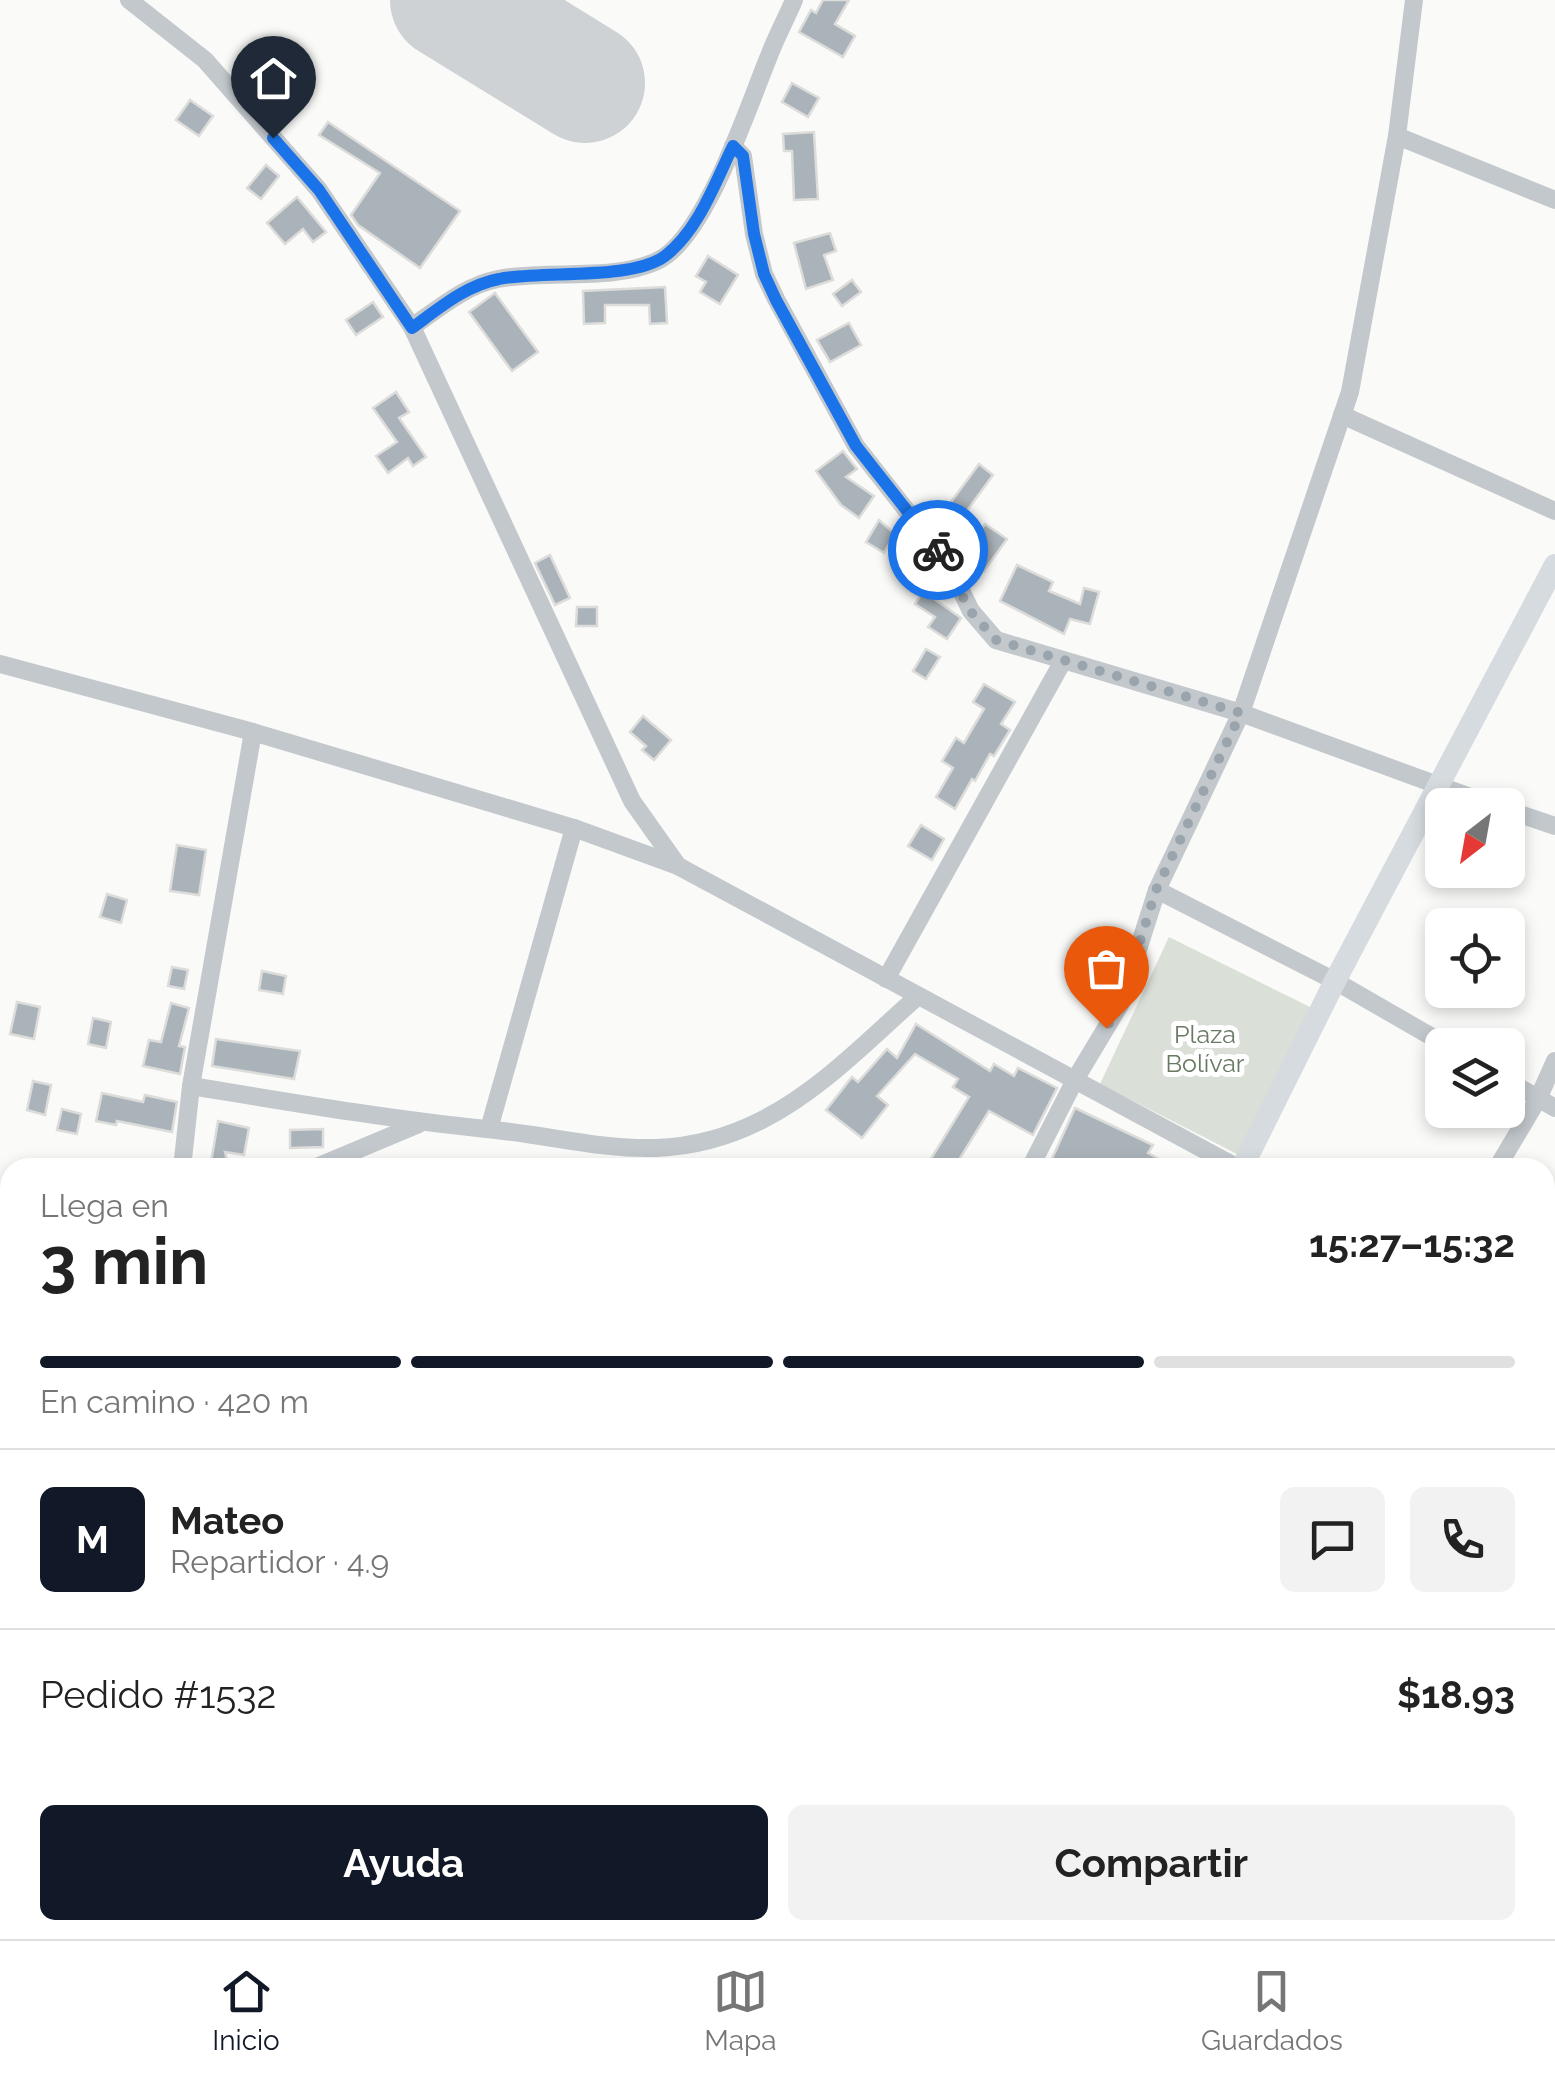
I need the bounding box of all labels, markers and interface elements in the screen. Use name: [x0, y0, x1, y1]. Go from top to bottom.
pin: [231, 36, 316, 139]
icon: home: [246, 51, 301, 106]
courier: [888, 500, 988, 600]
icon: bike: [911, 523, 966, 578]
north arrow: [1425, 788, 1525, 888]
map controls: [1425, 788, 1525, 1128]
button: locate: [1425, 908, 1525, 1008]
pin: [1064, 926, 1149, 1029]
icon: bag: [1079, 941, 1134, 996]
park label: Plaza Bolívar: [1165, 1019, 1245, 1078]
button: layers: [1425, 1028, 1525, 1128]
text: Llega en: [40, 1187, 169, 1224]
text: 15:27–15:32: [1309, 1221, 1515, 1266]
text: 3 min: [40, 1223, 208, 1299]
text: En camino · 420 m: [40, 1383, 309, 1420]
button: chat: [1280, 1487, 1385, 1592]
button: phone: [1410, 1487, 1515, 1592]
text: Mateo: [170, 1498, 284, 1543]
text: M: [76, 1517, 109, 1562]
text: Repartidor · 4.9: [170, 1543, 389, 1580]
text: Pedido #1532: [40, 1672, 276, 1717]
text: $18.93: [1397, 1672, 1515, 1717]
button: Ayuda: [40, 1805, 768, 1920]
button: Compartir: [788, 1805, 1515, 1920]
tab: Inicio: [212, 1964, 280, 2057]
tab: Mapa: [704, 1964, 777, 2057]
tab: Guardados: [1201, 1964, 1343, 2057]

